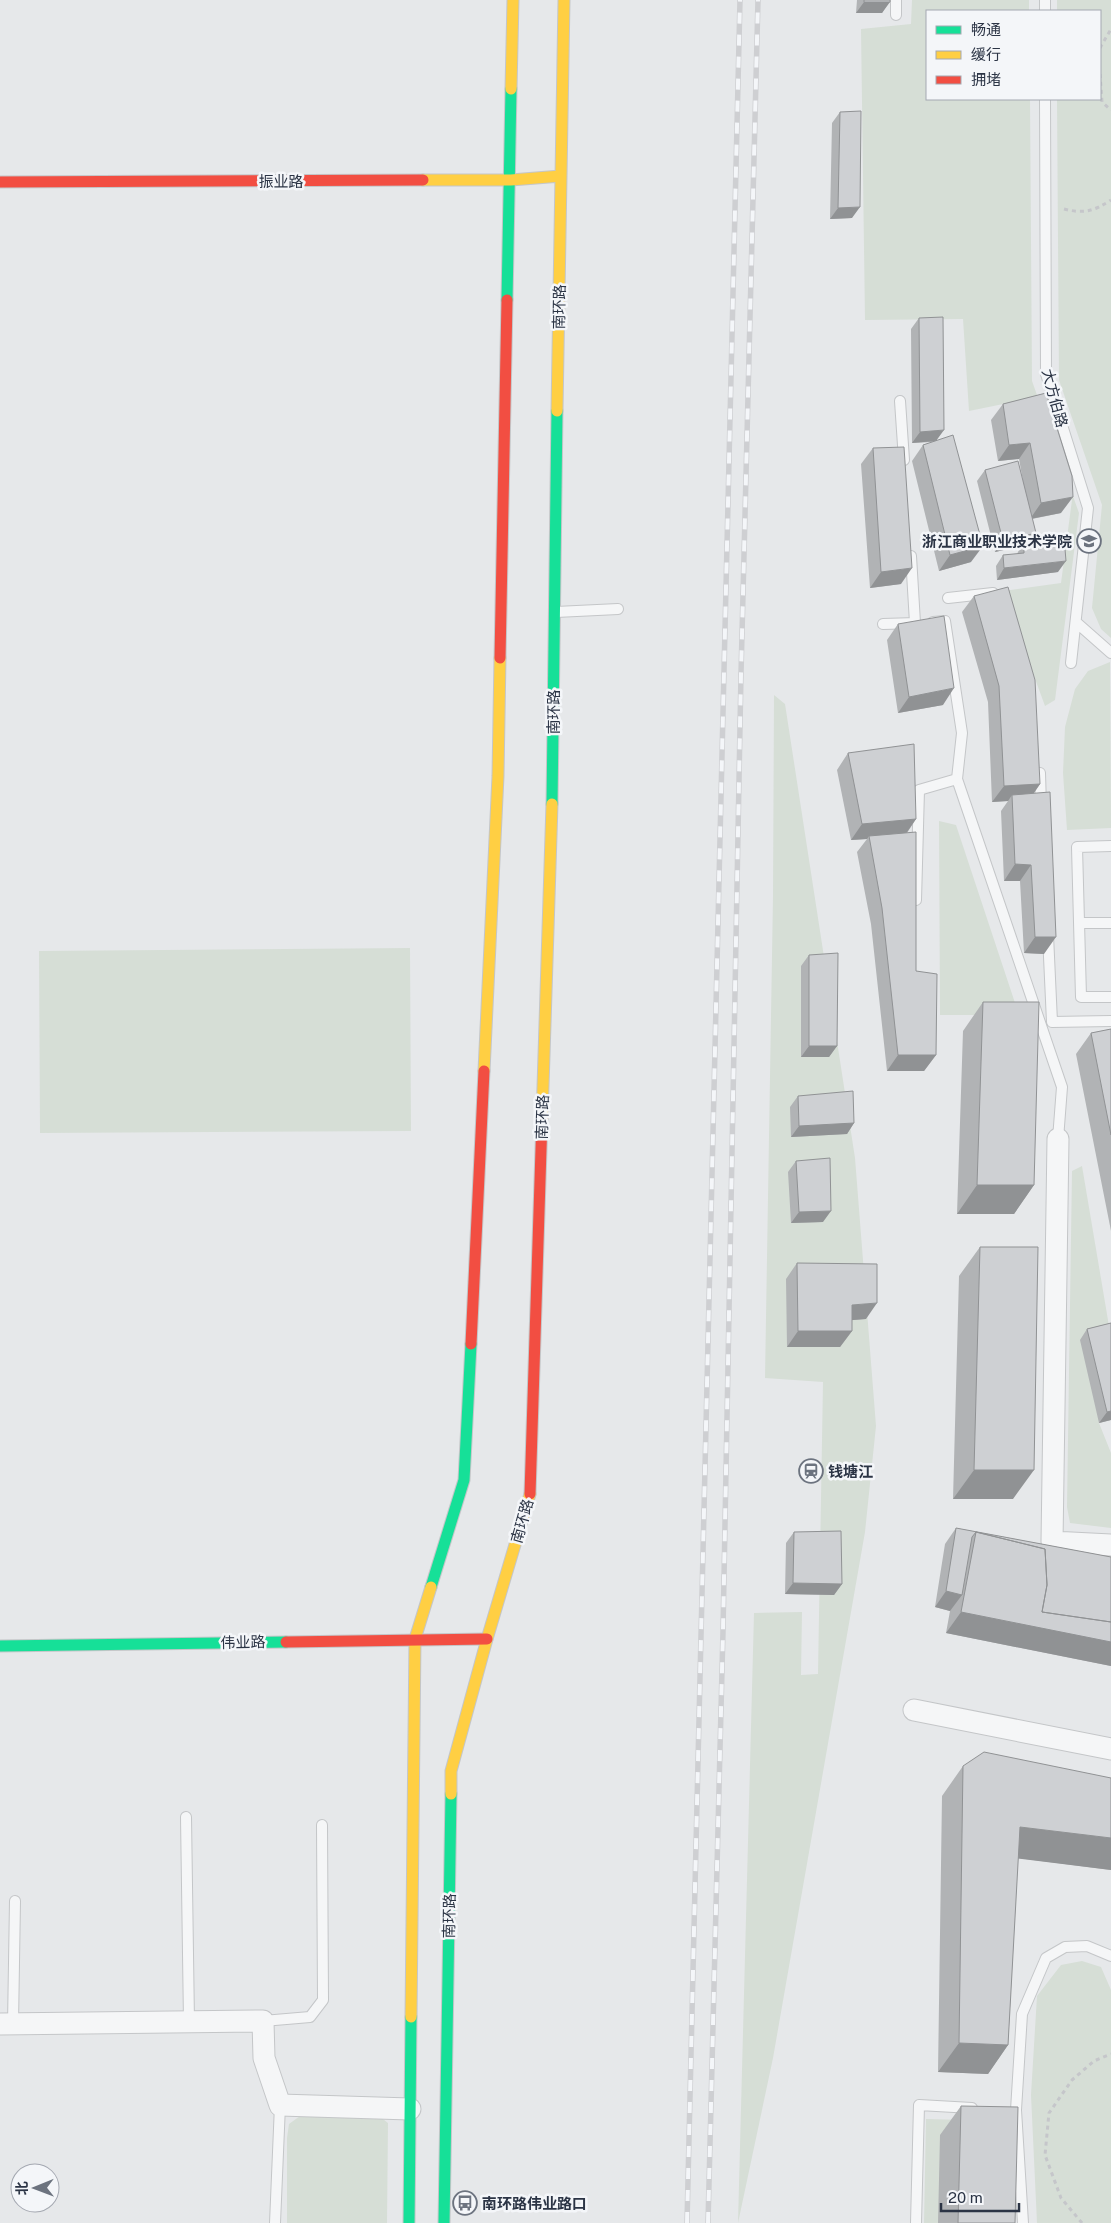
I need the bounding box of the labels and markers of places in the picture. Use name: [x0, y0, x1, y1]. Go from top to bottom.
school or university icon: 浙江商业职业技术学院: [1076, 528, 1102, 554]
place label: 浙江商业职业技术学院: [922, 533, 1072, 550]
station icon: 钱塘江: [798, 1458, 824, 1484]
place label: 钱塘江: [828, 1463, 873, 1480]
bus stop icon: 南环路伟业路口: [452, 2190, 478, 2216]
place label: 南环路伟业路口: [482, 2195, 587, 2212]

